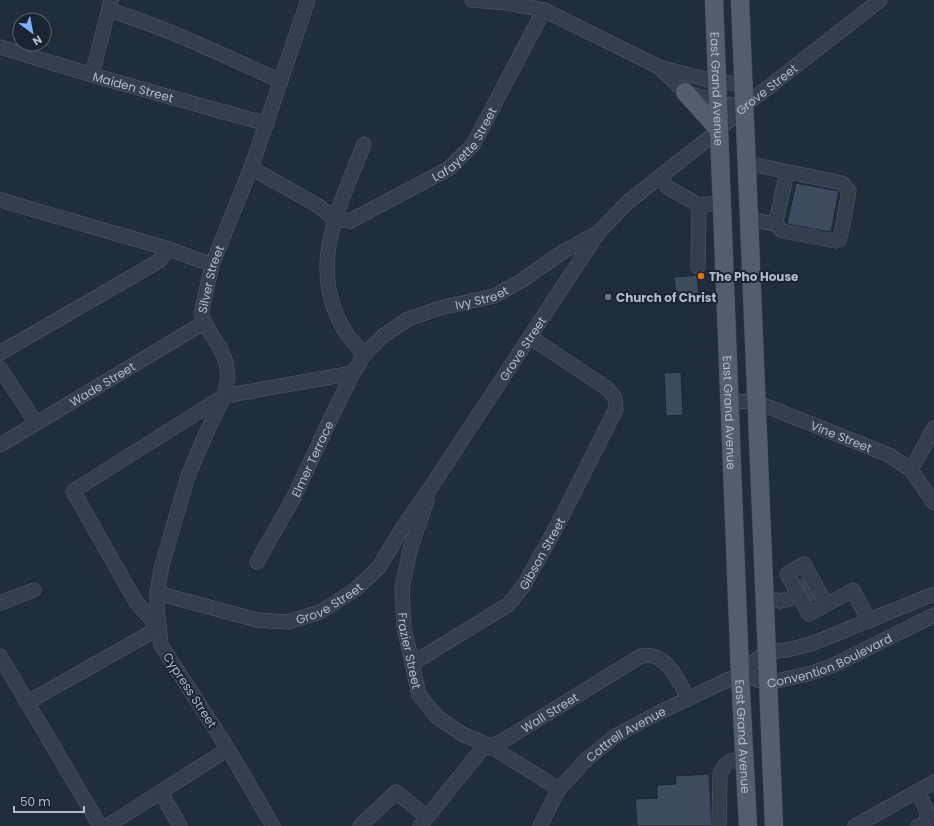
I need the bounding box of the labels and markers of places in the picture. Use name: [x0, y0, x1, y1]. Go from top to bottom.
place label: The Pho House: [709, 268, 799, 285]
marker: The Pho House: [696, 271, 706, 281]
place label: Church of Christ: [616, 289, 716, 306]
marker: Church of Christ: [603, 292, 613, 302]

